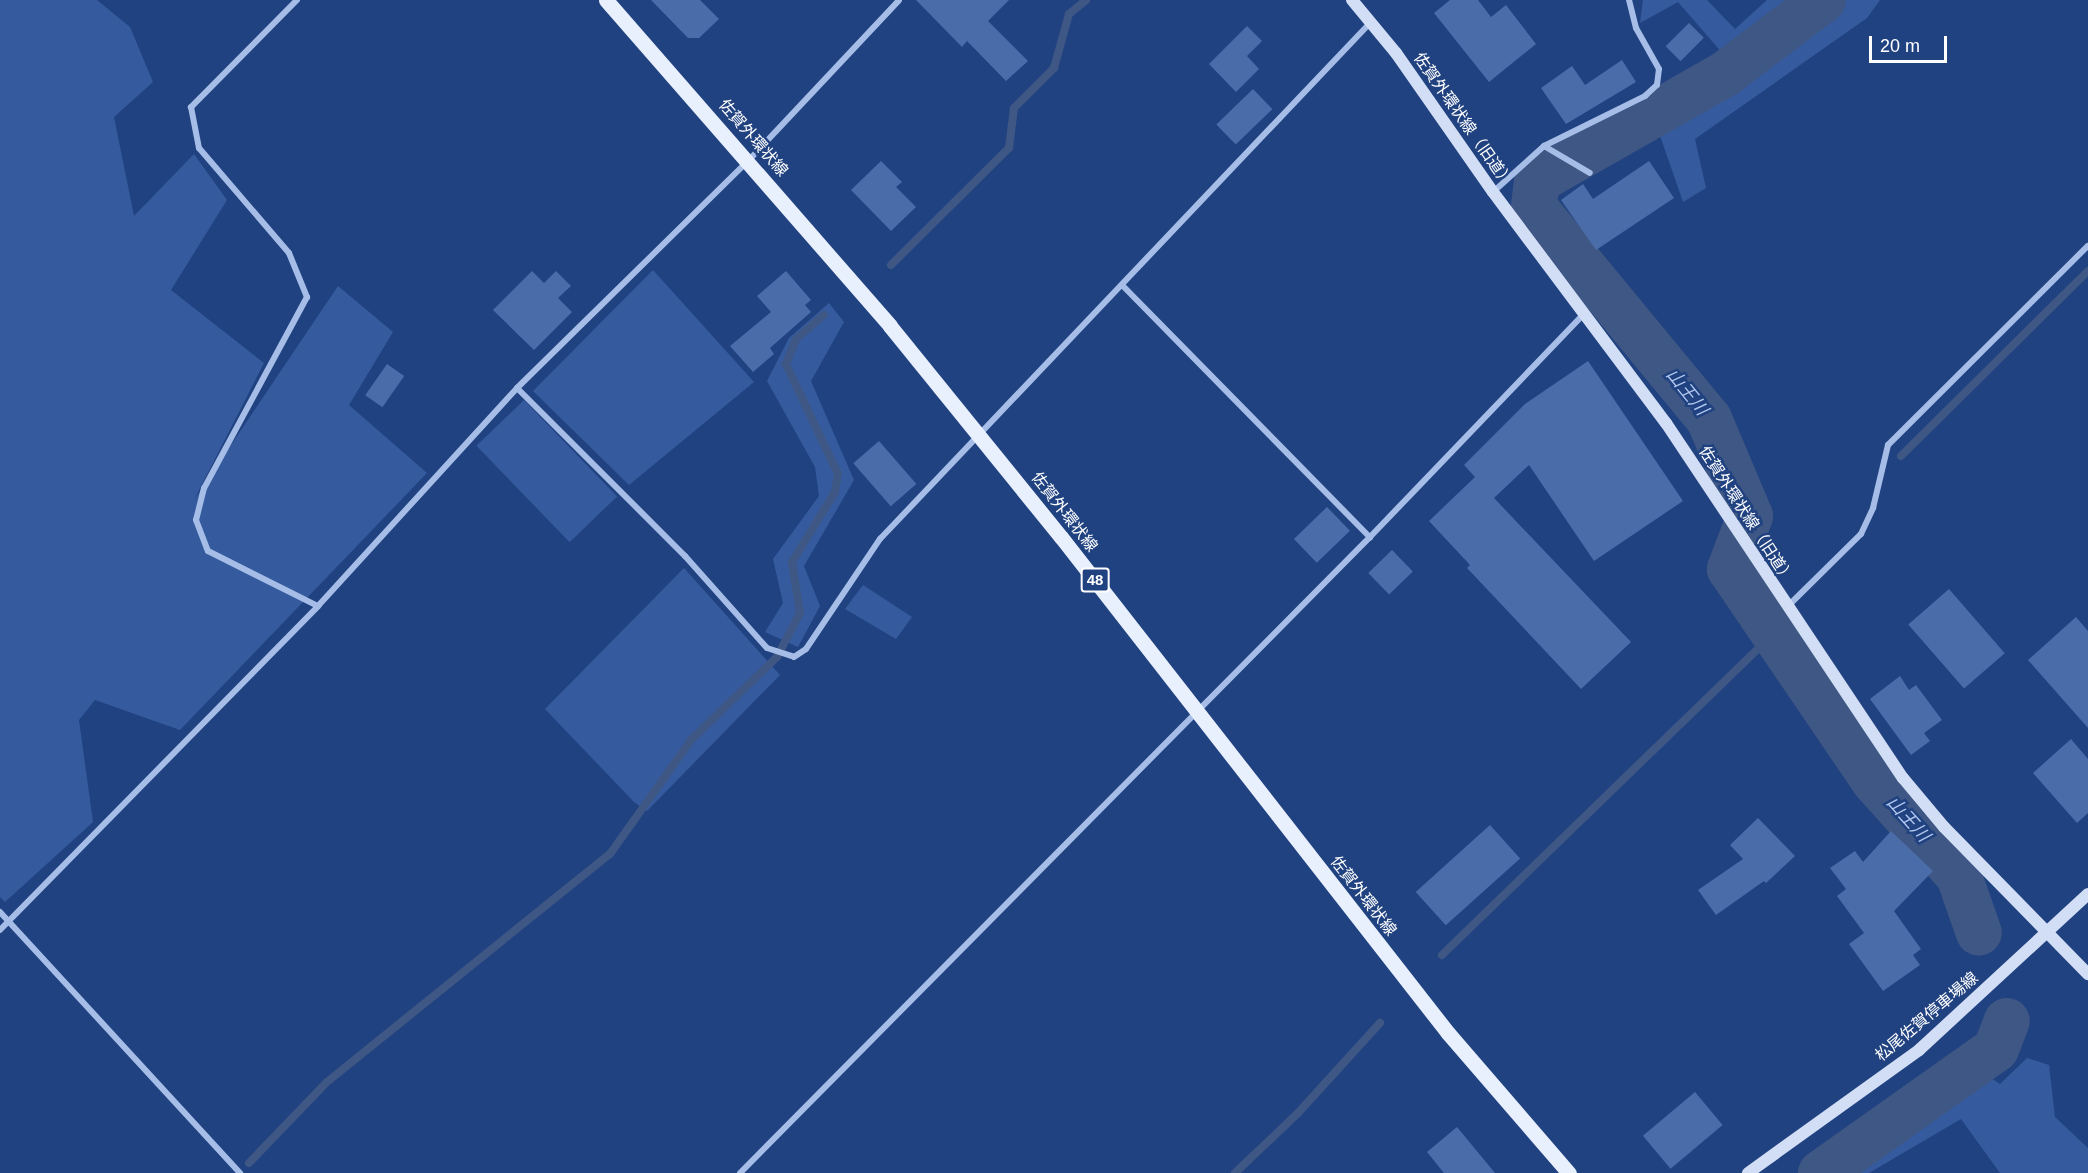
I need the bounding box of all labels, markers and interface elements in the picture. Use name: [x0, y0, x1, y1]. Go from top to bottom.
scale bar: [1872, 24, 1950, 62]
text: 20 m: [1880, 36, 1920, 56]
street label: 佐賀外環状線（旧道）: [1409, 49, 1517, 191]
street label: 佐賀外環状線: [714, 95, 792, 181]
water label: 山王川: [1662, 364, 1712, 420]
street label: 佐賀外環状線（旧道）: [1694, 443, 1798, 587]
street label: 佐賀外環状線: [1027, 468, 1101, 556]
road number: 48: [1080, 568, 1110, 592]
water label: 山王川: [1882, 792, 1934, 846]
street label: 佐賀外環状線: [1326, 852, 1400, 940]
street label: 松尾佐賀停車場線: [1872, 969, 1982, 1065]

